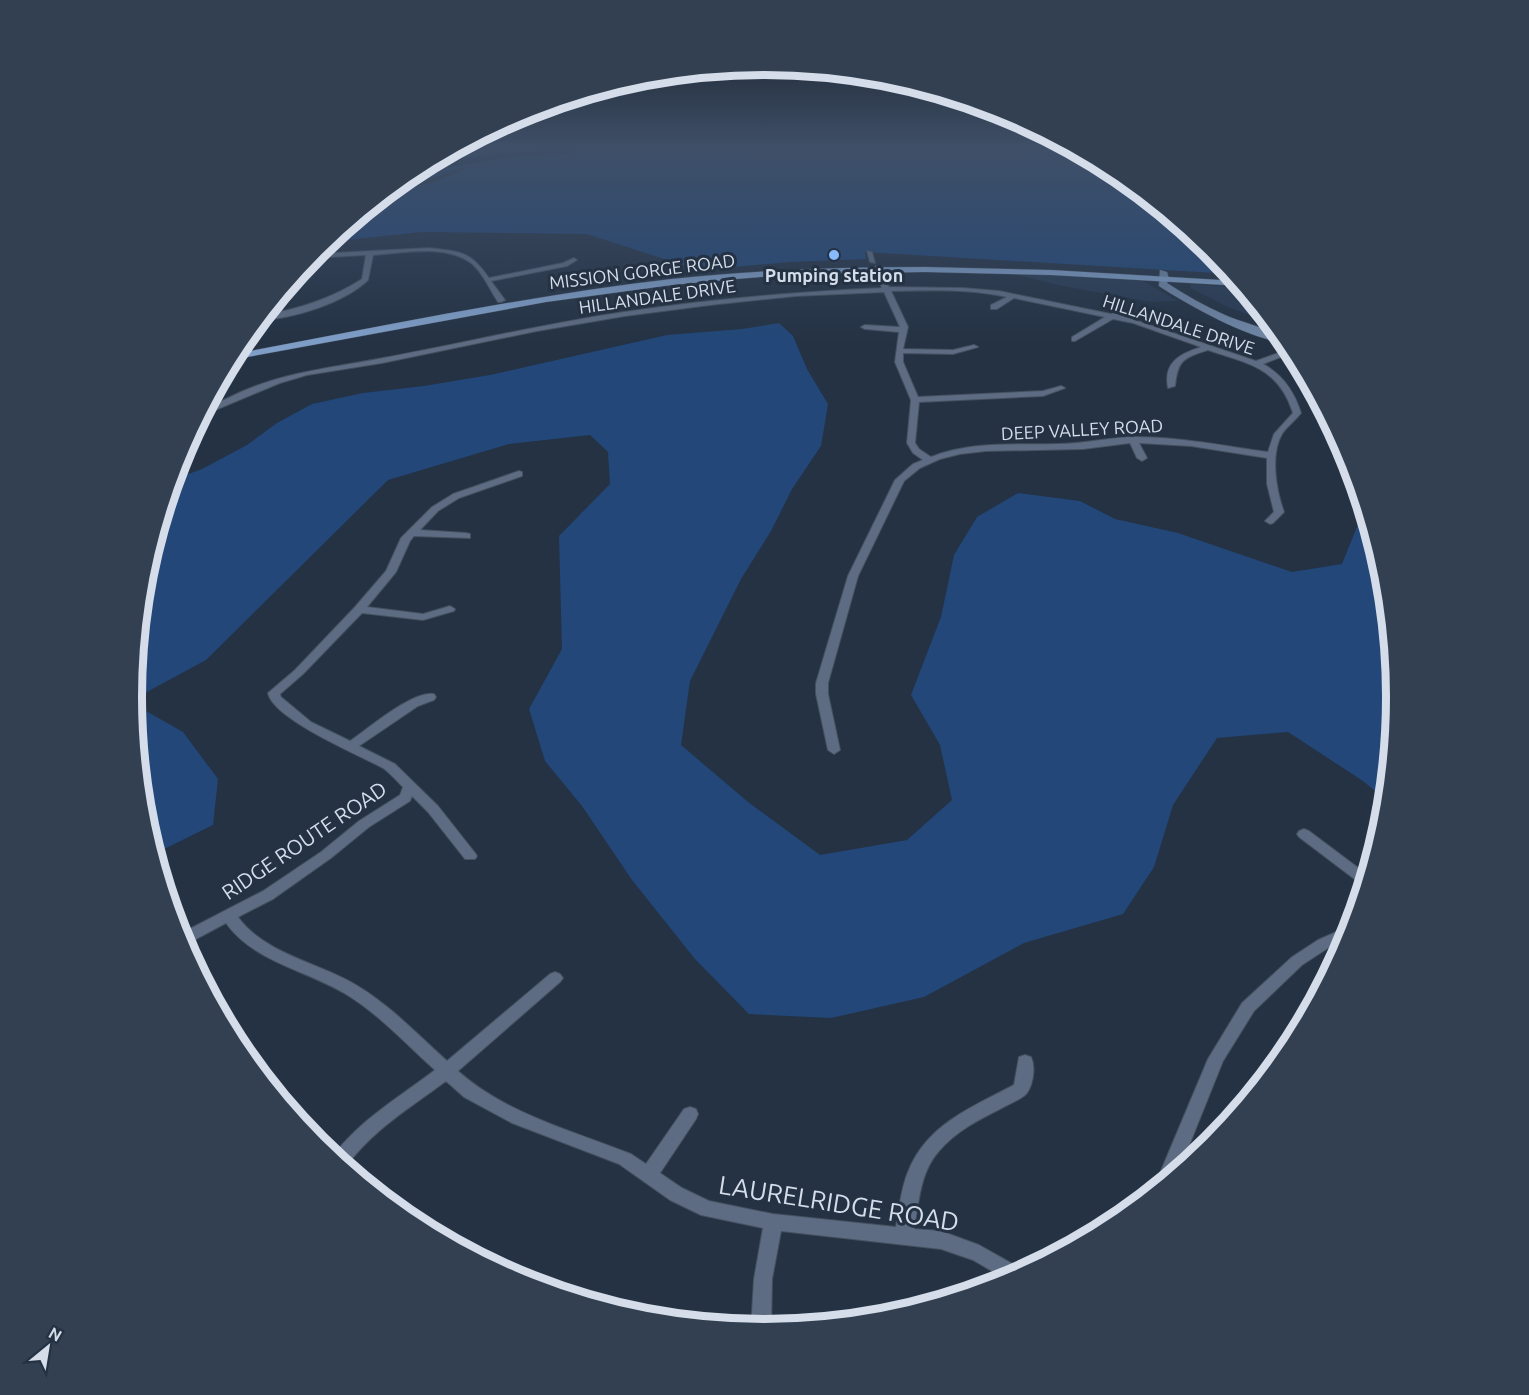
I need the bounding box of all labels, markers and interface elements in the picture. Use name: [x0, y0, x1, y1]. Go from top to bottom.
marker: Pumping station: [827, 248, 841, 262]
street label: MISSION GORGE ROAD: [548, 250, 736, 292]
place label: Pumping station: [765, 265, 903, 285]
street label: HILLANDALE DRIVE: [577, 275, 737, 317]
street label: HILLANDALE DRIVE: [1101, 290, 1257, 358]
street label: DEEP VALLEY ROAD: [1000, 415, 1164, 443]
street label: RIDGE ROUTE ROAD: [217, 776, 391, 904]
street label: LAURELRIDGE ROAD: [717, 1170, 961, 1236]
north arrow: [18, 1317, 78, 1377]
text: N: [46, 1323, 65, 1345]

